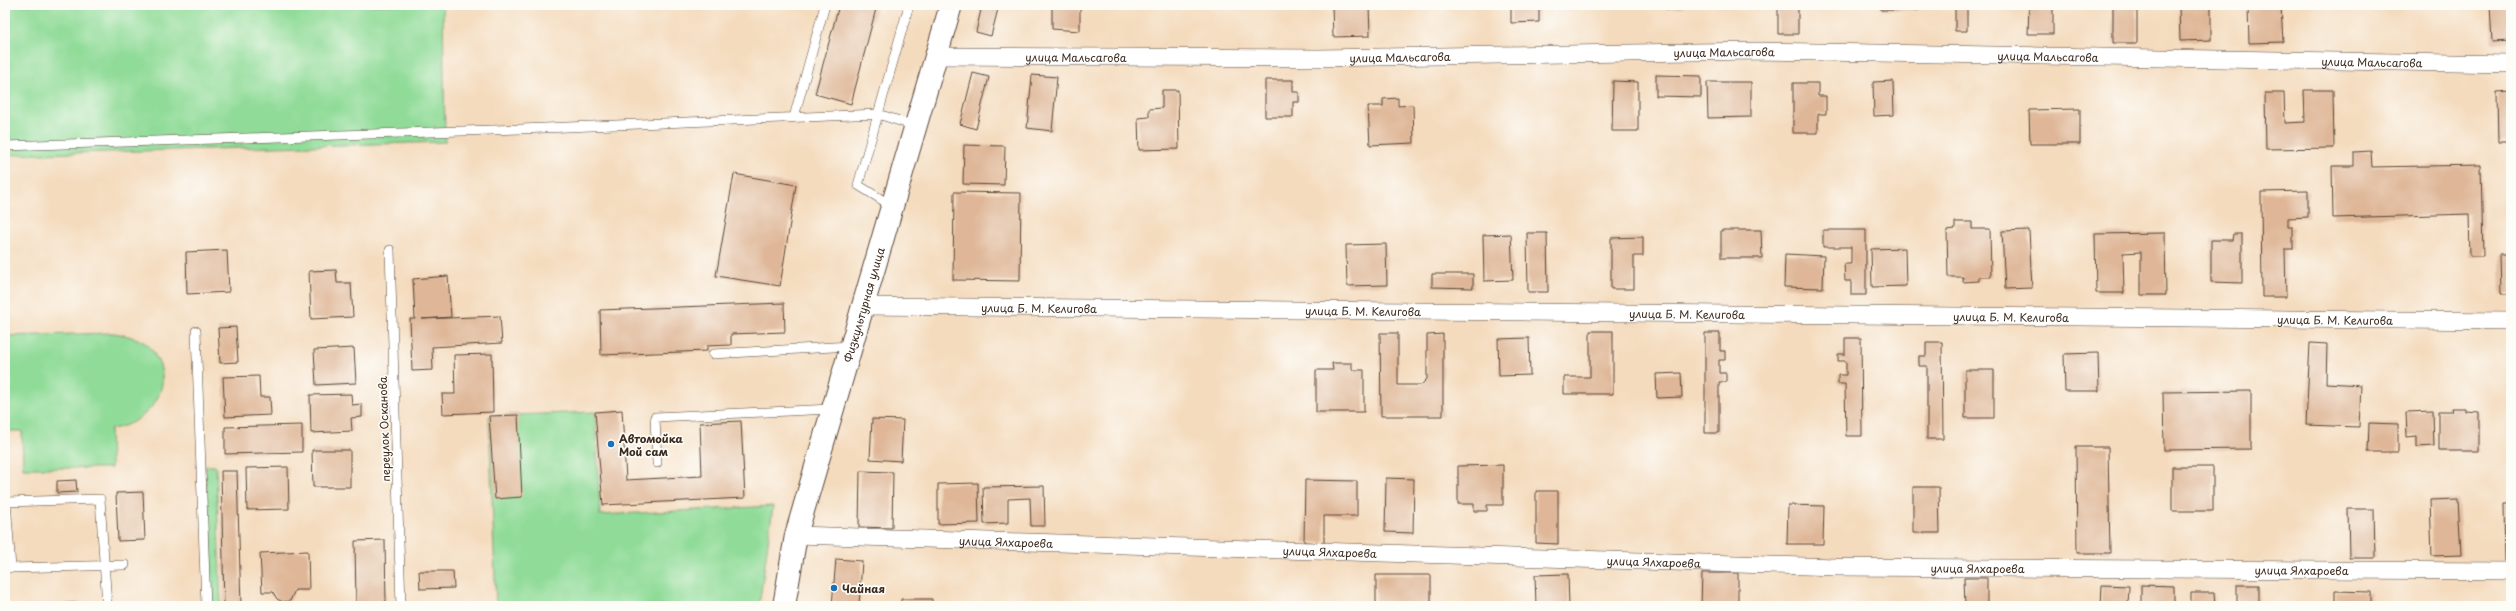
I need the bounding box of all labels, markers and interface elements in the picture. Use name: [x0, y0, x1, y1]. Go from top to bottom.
street label: улица Мальсагова: [1673, 42, 1775, 61]
street label: улица Мальсагова: [1349, 47, 1451, 66]
street label: улица Мальсагова: [1997, 47, 2099, 65]
street label: улица Мальсагова: [1025, 48, 1127, 65]
street label: улица Мальсагова: [2321, 52, 2423, 71]
street label: Физкультурная улица: [839, 245, 888, 364]
street label: улица Б. М. Келигова: [981, 299, 1097, 317]
street label: улица Б. М. Келигова: [1305, 302, 1421, 320]
street label: улица Б. М. Келигова: [1629, 304, 1745, 323]
street label: улица Б. М. Келигова: [1953, 307, 2069, 325]
street label: улица Б. М. Келигова: [2277, 310, 2393, 328]
street label: переулок Осканова: [374, 376, 394, 482]
place label: Автомойка Мой сам: [619, 430, 684, 460]
marker: Автомойка Мой сам: [606, 439, 616, 449]
street label: улица Ялхароева: [959, 532, 1053, 551]
street label: улица Ялхароева: [1282, 541, 1377, 561]
street label: улица Ялхароева: [1606, 551, 1701, 571]
street label: улица Ялхароева: [1930, 559, 2025, 577]
street label: улица Ялхароева: [2254, 561, 2349, 579]
place label: Чайная: [842, 580, 885, 597]
marker: Чайная: [829, 583, 839, 593]

